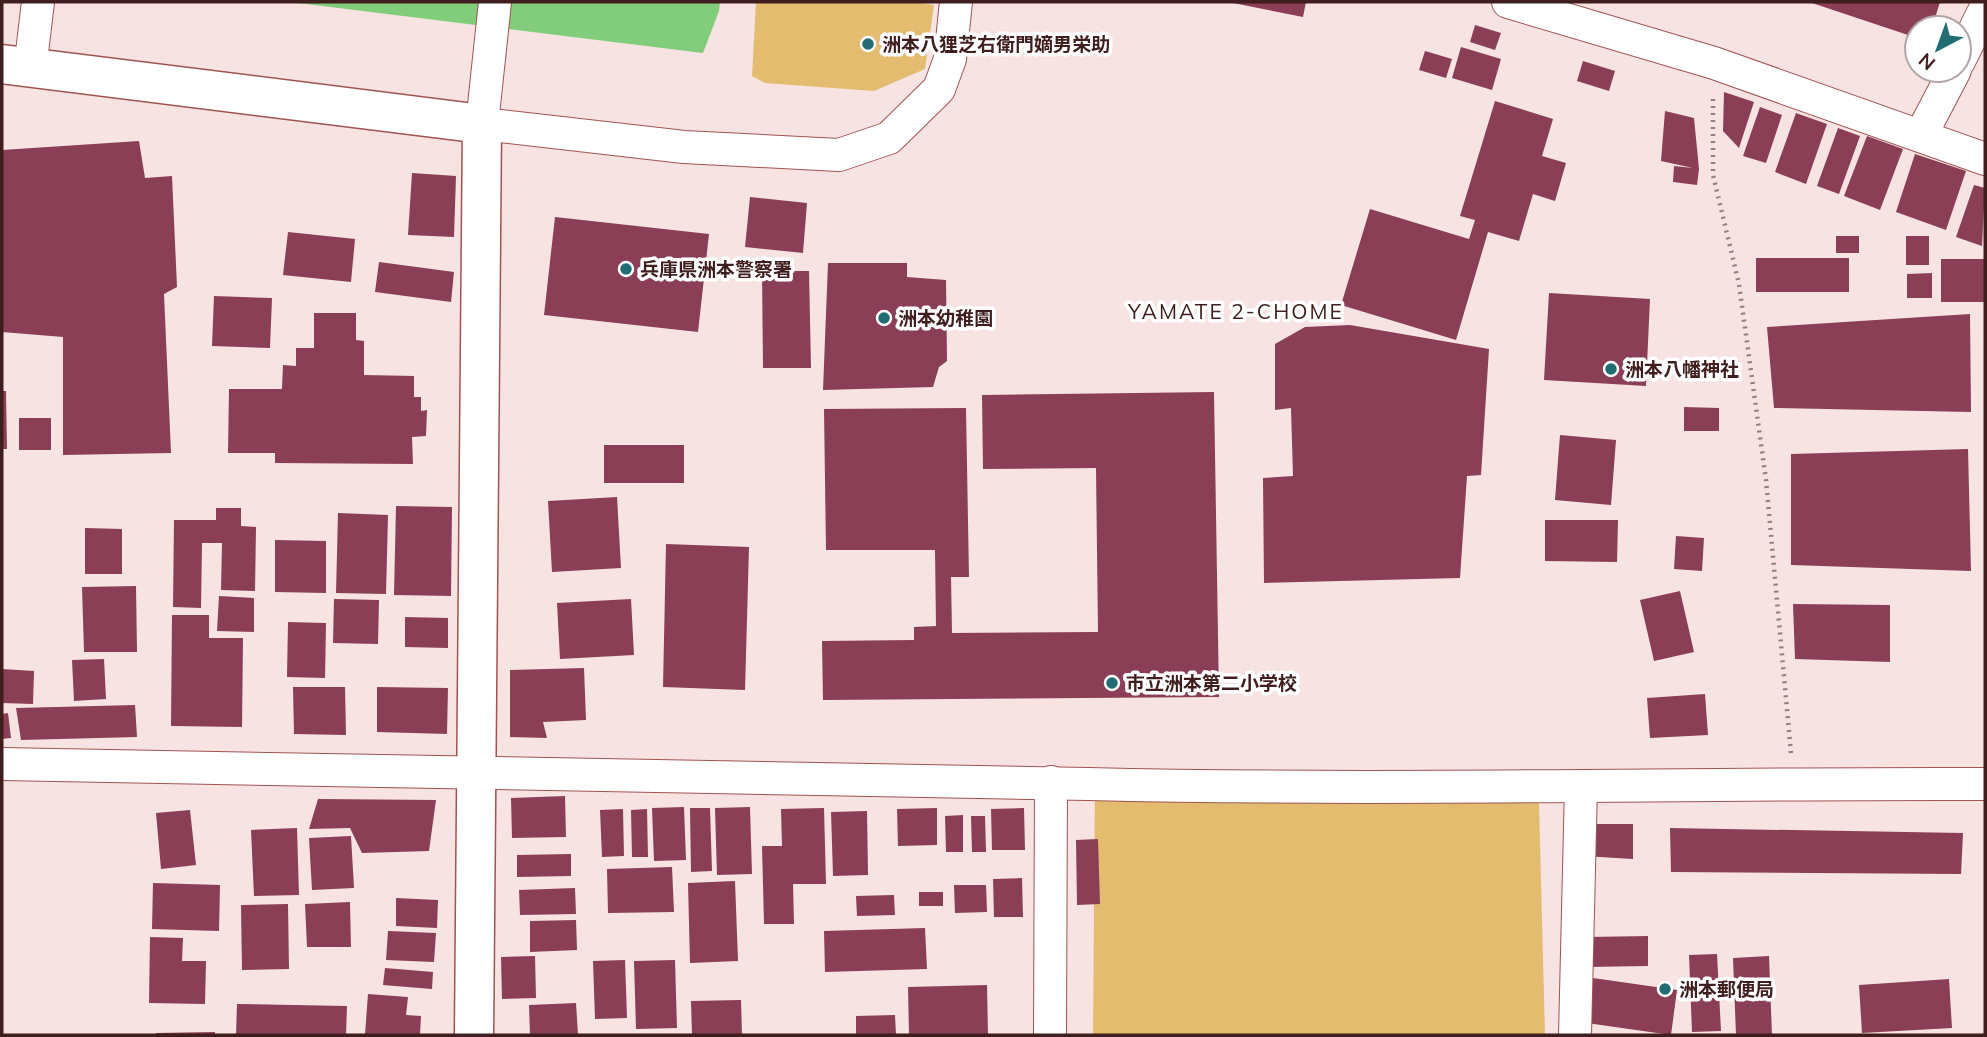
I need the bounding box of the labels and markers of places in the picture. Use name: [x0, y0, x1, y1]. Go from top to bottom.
place label: 洲本八狸芝右衛門嫡男栄助: [882, 32, 1110, 56]
marker: 洲本八狸芝右衛門嫡男栄助: [860, 36, 876, 52]
place label: 兵庫県洲本警察署: [640, 257, 792, 281]
marker: 兵庫県洲本警察署: [618, 261, 634, 277]
place label: 洲本幼稚園: [898, 306, 993, 330]
marker: 洲本幼稚園: [876, 310, 892, 326]
place label: 洲本八幡神社: [1625, 357, 1739, 381]
marker: 洲本八幡神社: [1603, 361, 1619, 377]
place label: 市立洲本第二小学校: [1126, 671, 1297, 695]
marker: 市立洲本第二小学校: [1104, 675, 1120, 691]
place label: 洲本郵便局: [1679, 977, 1774, 1001]
marker: 洲本郵便局: [1657, 981, 1673, 997]

